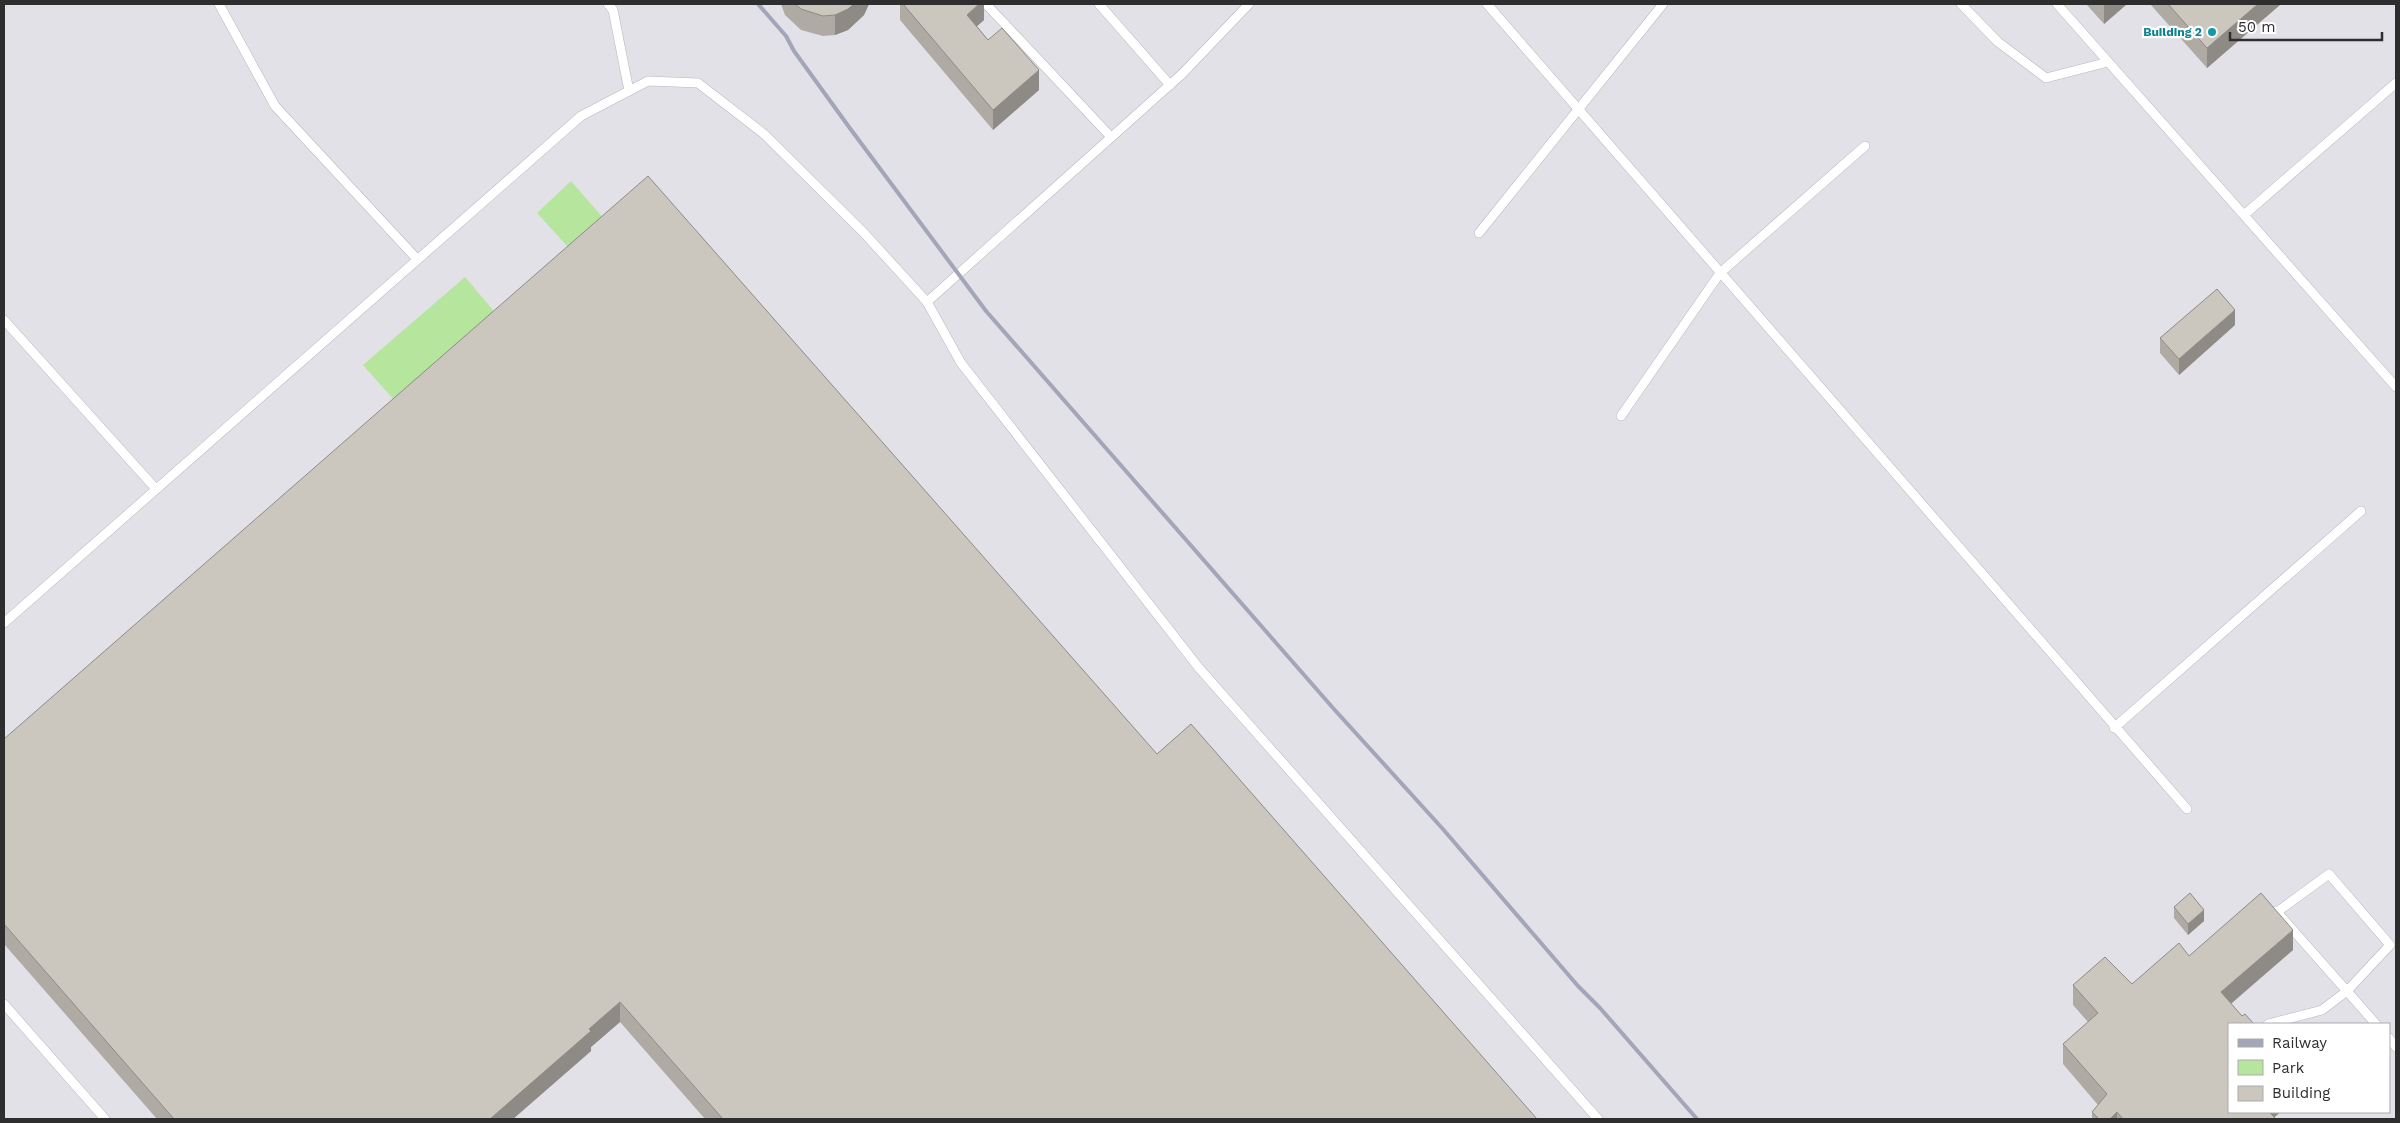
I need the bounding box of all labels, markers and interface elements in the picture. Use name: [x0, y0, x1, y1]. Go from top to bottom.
scale bar: [2230, 10, 2382, 42]
text: 50 m: [2238, 18, 2275, 36]
place label: Building 2: [2143, 25, 2202, 39]
marker: Building 2: [2206, 26, 2218, 38]
legend: [2228, 1023, 2390, 1113]
text: Railway: [2272, 1034, 2327, 1052]
text: Park: [2272, 1059, 2305, 1077]
text: Building: [2272, 1084, 2330, 1102]

